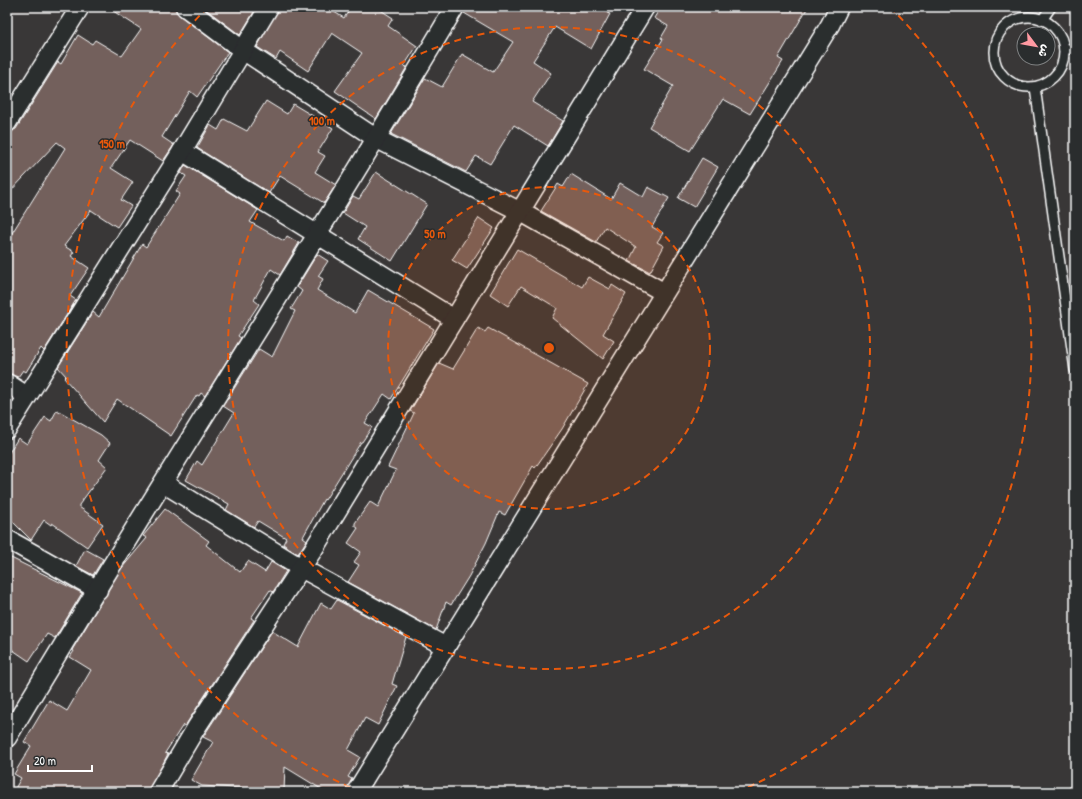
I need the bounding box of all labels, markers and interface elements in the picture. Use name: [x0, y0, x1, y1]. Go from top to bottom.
north arrow: [1016, 26, 1056, 66]
text: ش: [1035, 42, 1054, 60]
text: 100 m: [309, 112, 335, 129]
text: 150 m: [99, 135, 125, 152]
text: 50 m: [424, 225, 446, 242]
centre of rings: [542, 341, 556, 355]
scale bar: [28, 747, 92, 773]
text: 20 m: [34, 752, 56, 769]

